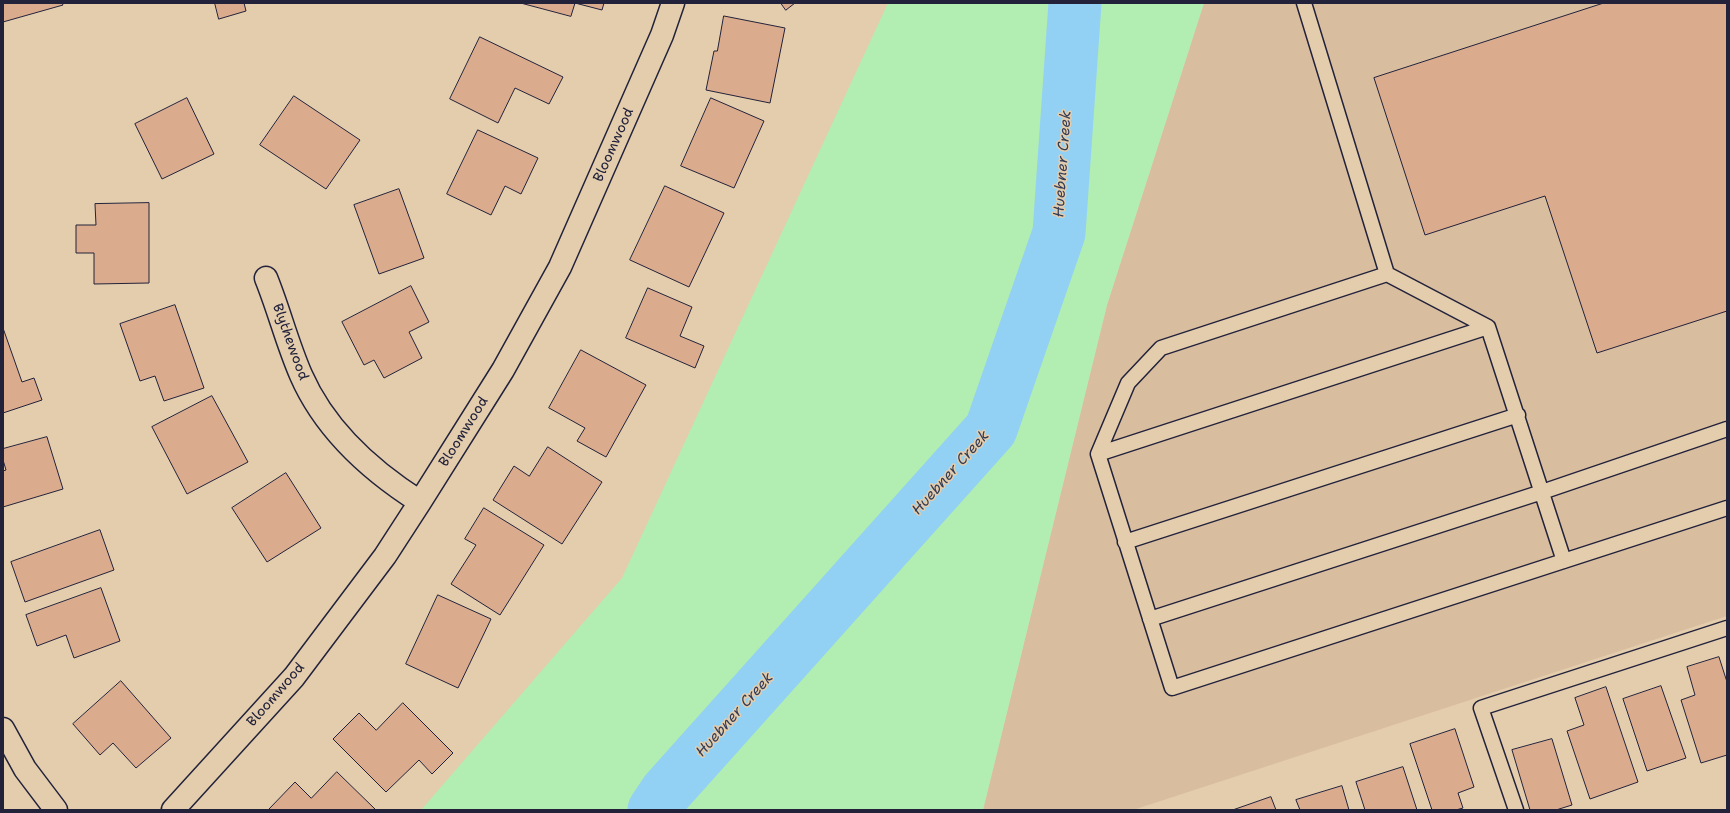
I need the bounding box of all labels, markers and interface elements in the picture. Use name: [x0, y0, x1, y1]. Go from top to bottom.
street label: Bloomwood: [590, 105, 638, 185]
water label: Huebner Creek: [1050, 110, 1076, 218]
street label: Blythewood: [268, 301, 312, 383]
street label: Bloomwood: [436, 394, 492, 470]
water label: Huebner Creek: [908, 427, 994, 519]
street label: Bloomwood: [244, 660, 308, 730]
water label: Huebner Creek: [692, 669, 778, 761]

